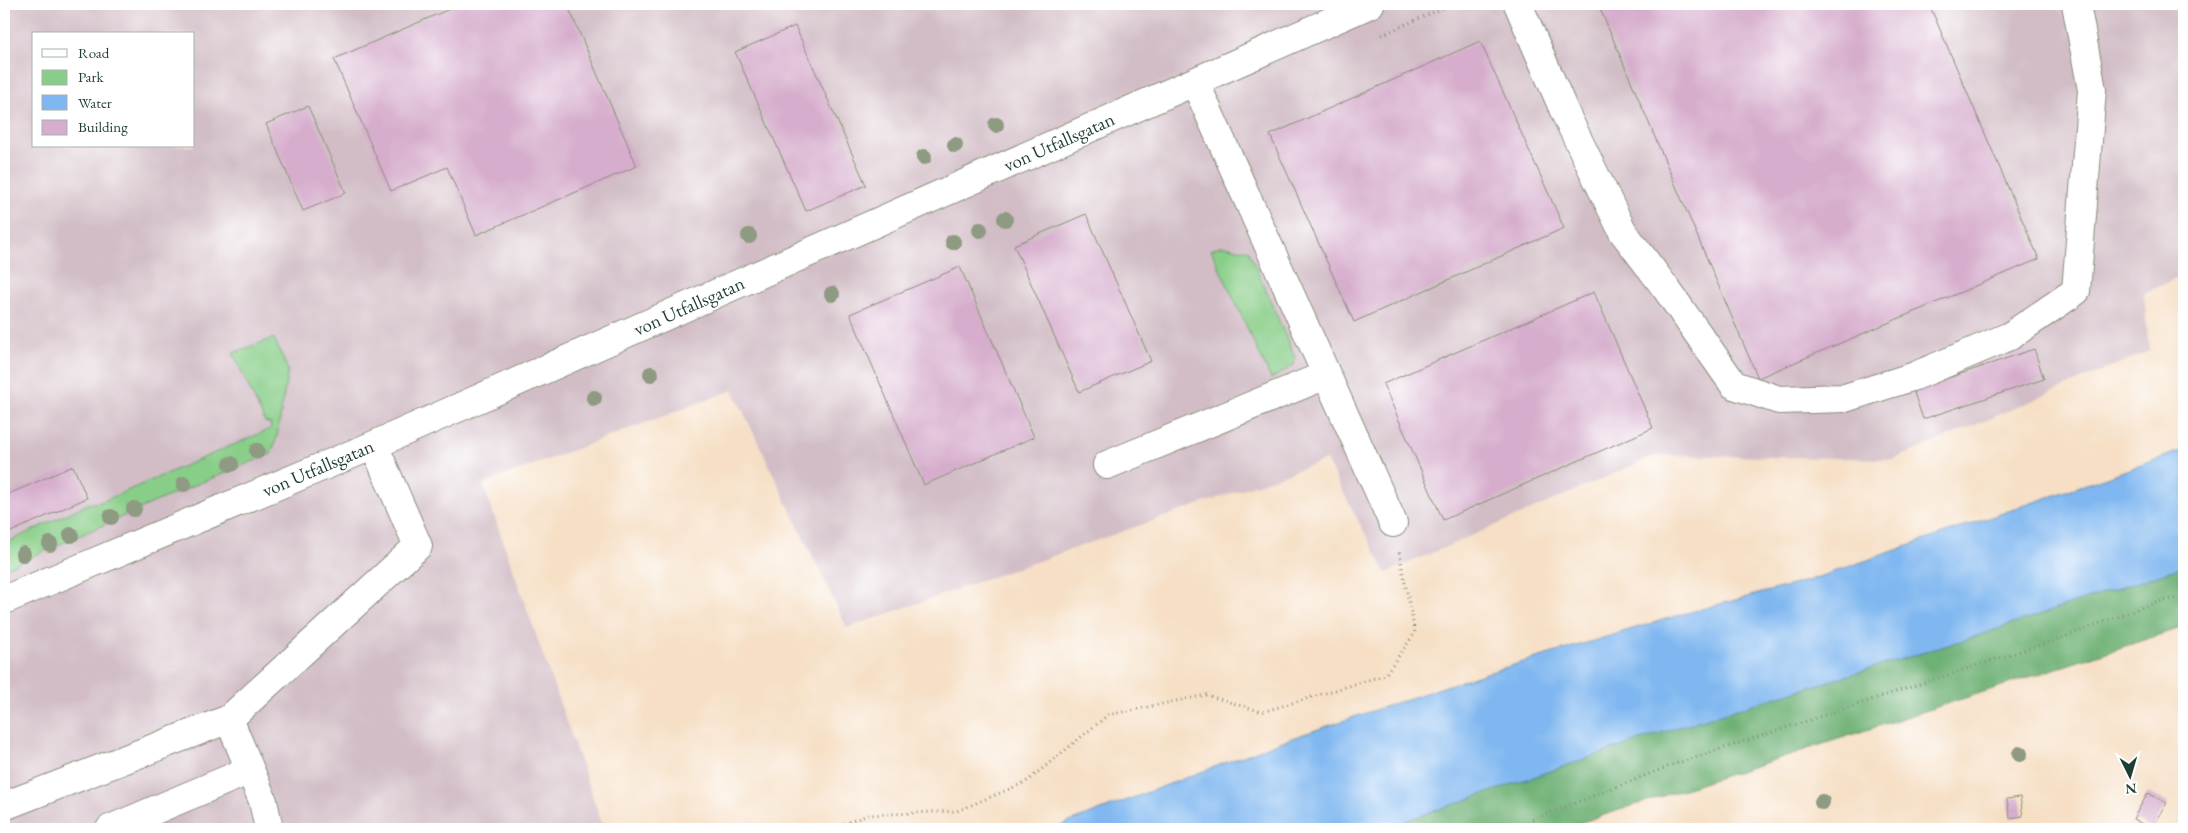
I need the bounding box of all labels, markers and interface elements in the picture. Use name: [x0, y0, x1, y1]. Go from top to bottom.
legend: [32, 32, 195, 148]
text: Road: [78, 43, 110, 62]
text: Park: [78, 67, 105, 86]
text: Water: [78, 93, 112, 112]
street label: von Utfallsgatan: [1000, 106, 1118, 178]
text: Building: [78, 117, 128, 136]
street label: von Utfallsgatan: [630, 270, 748, 342]
street label: von Utfallsgatan: [258, 433, 378, 503]
north arrow: [2106, 750, 2156, 800]
text: N: [2124, 779, 2138, 798]

